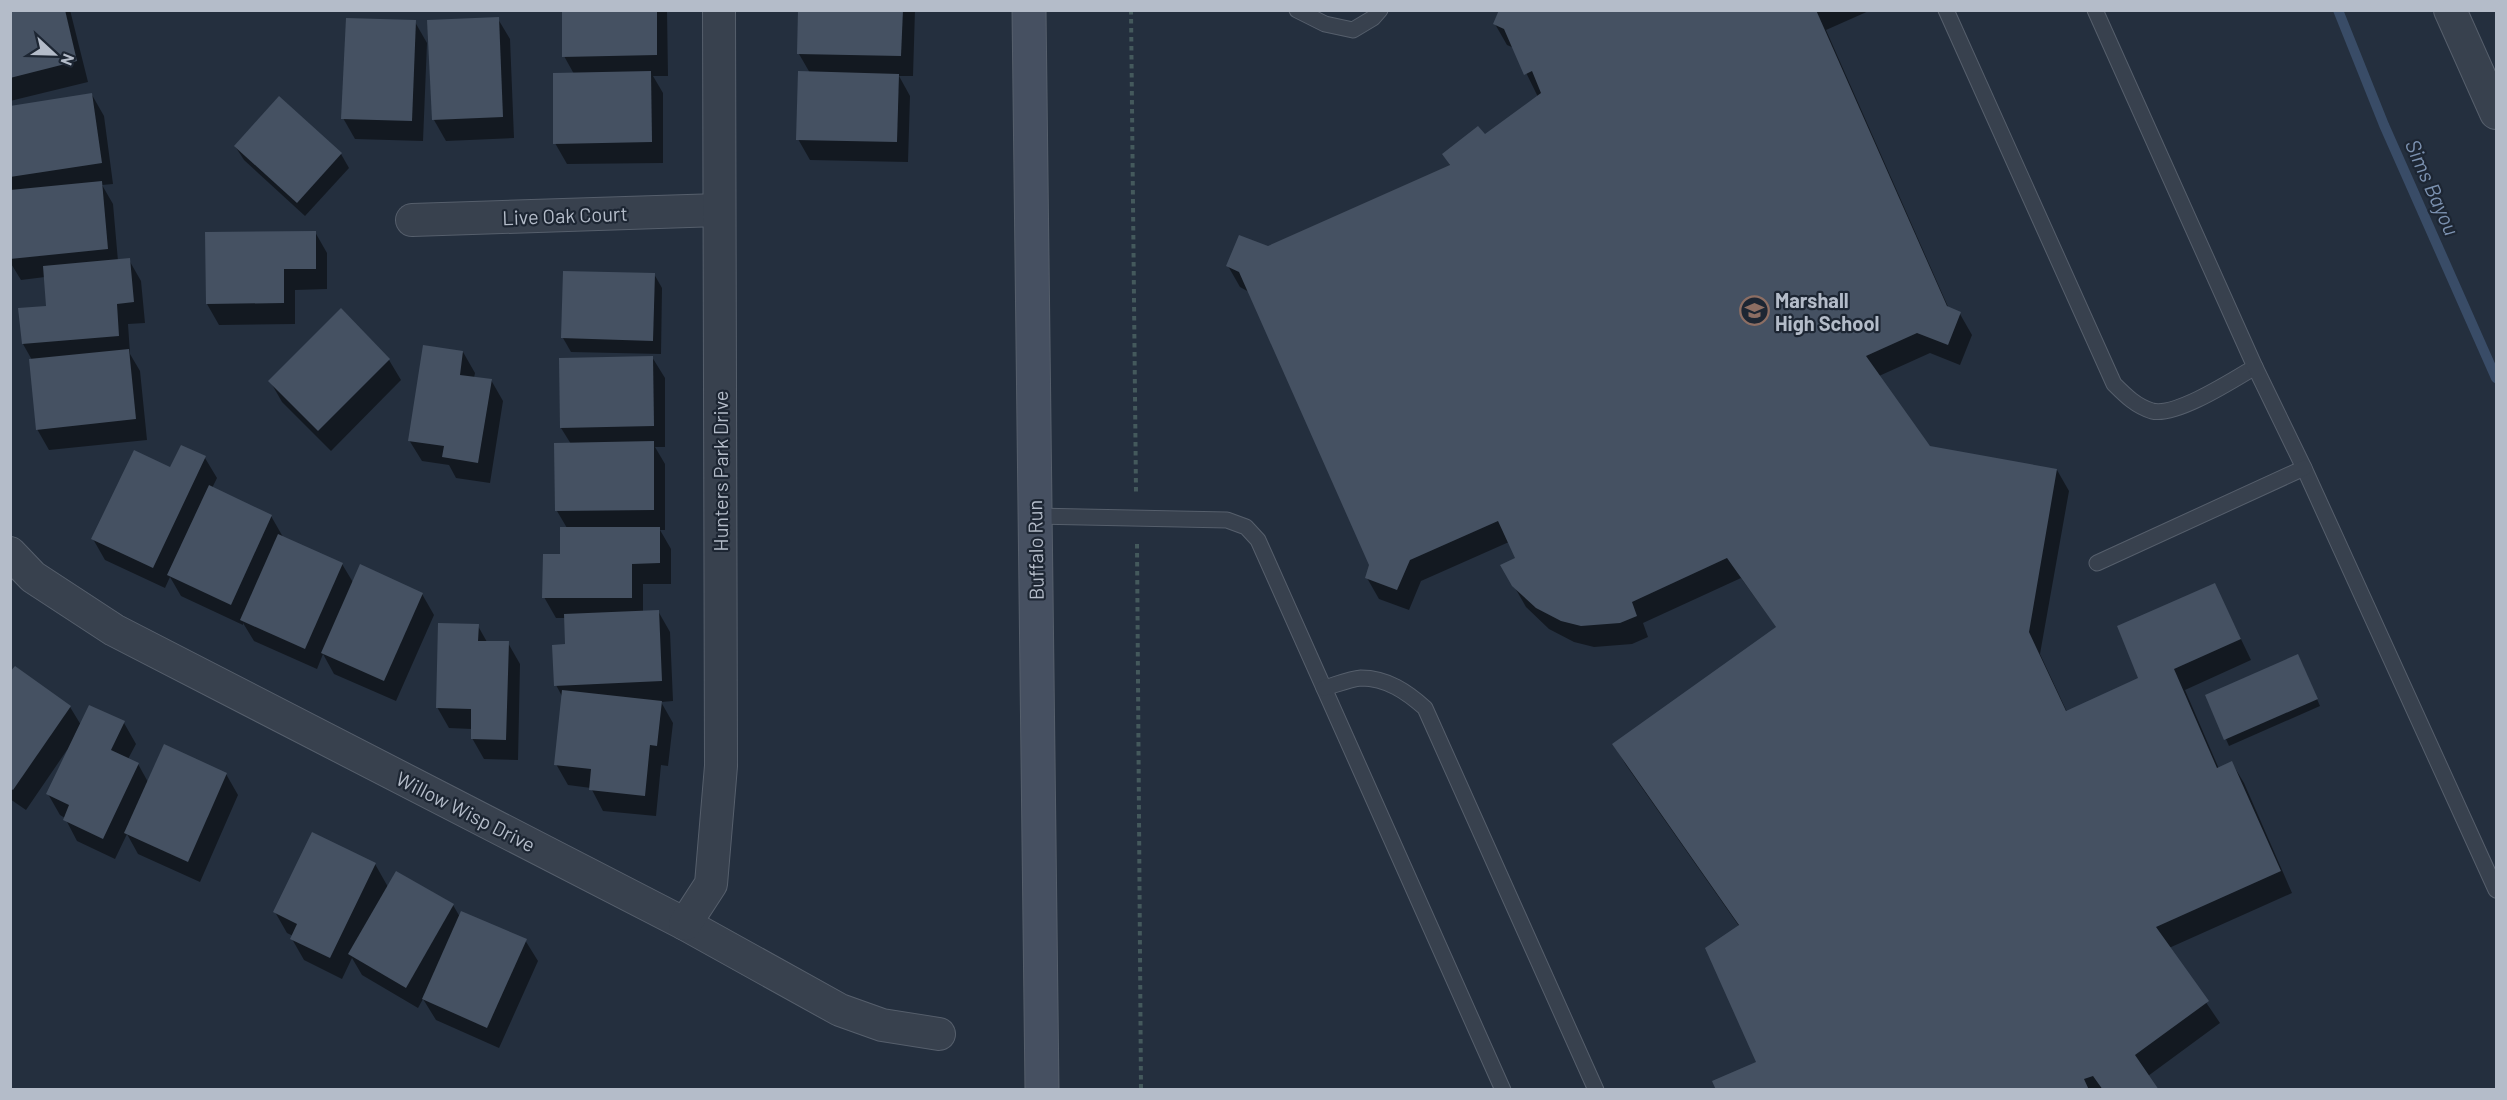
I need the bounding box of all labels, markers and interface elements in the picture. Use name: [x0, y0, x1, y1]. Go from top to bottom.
north arrow: [24, 24, 84, 84]
text: N: [58, 51, 79, 68]
water label: Sims Bayou: [2401, 135, 2465, 239]
street label: Live Oak Court: [502, 201, 628, 229]
place label: Marshall High School: [1775, 288, 1879, 335]
school or university icon: Marshall High School: [1738, 295, 1770, 327]
street label: Hunters Park Drive: [708, 391, 732, 551]
street label: Buffalo Run: [1022, 500, 1048, 600]
street label: Willow Wisp Drive: [393, 766, 539, 856]

